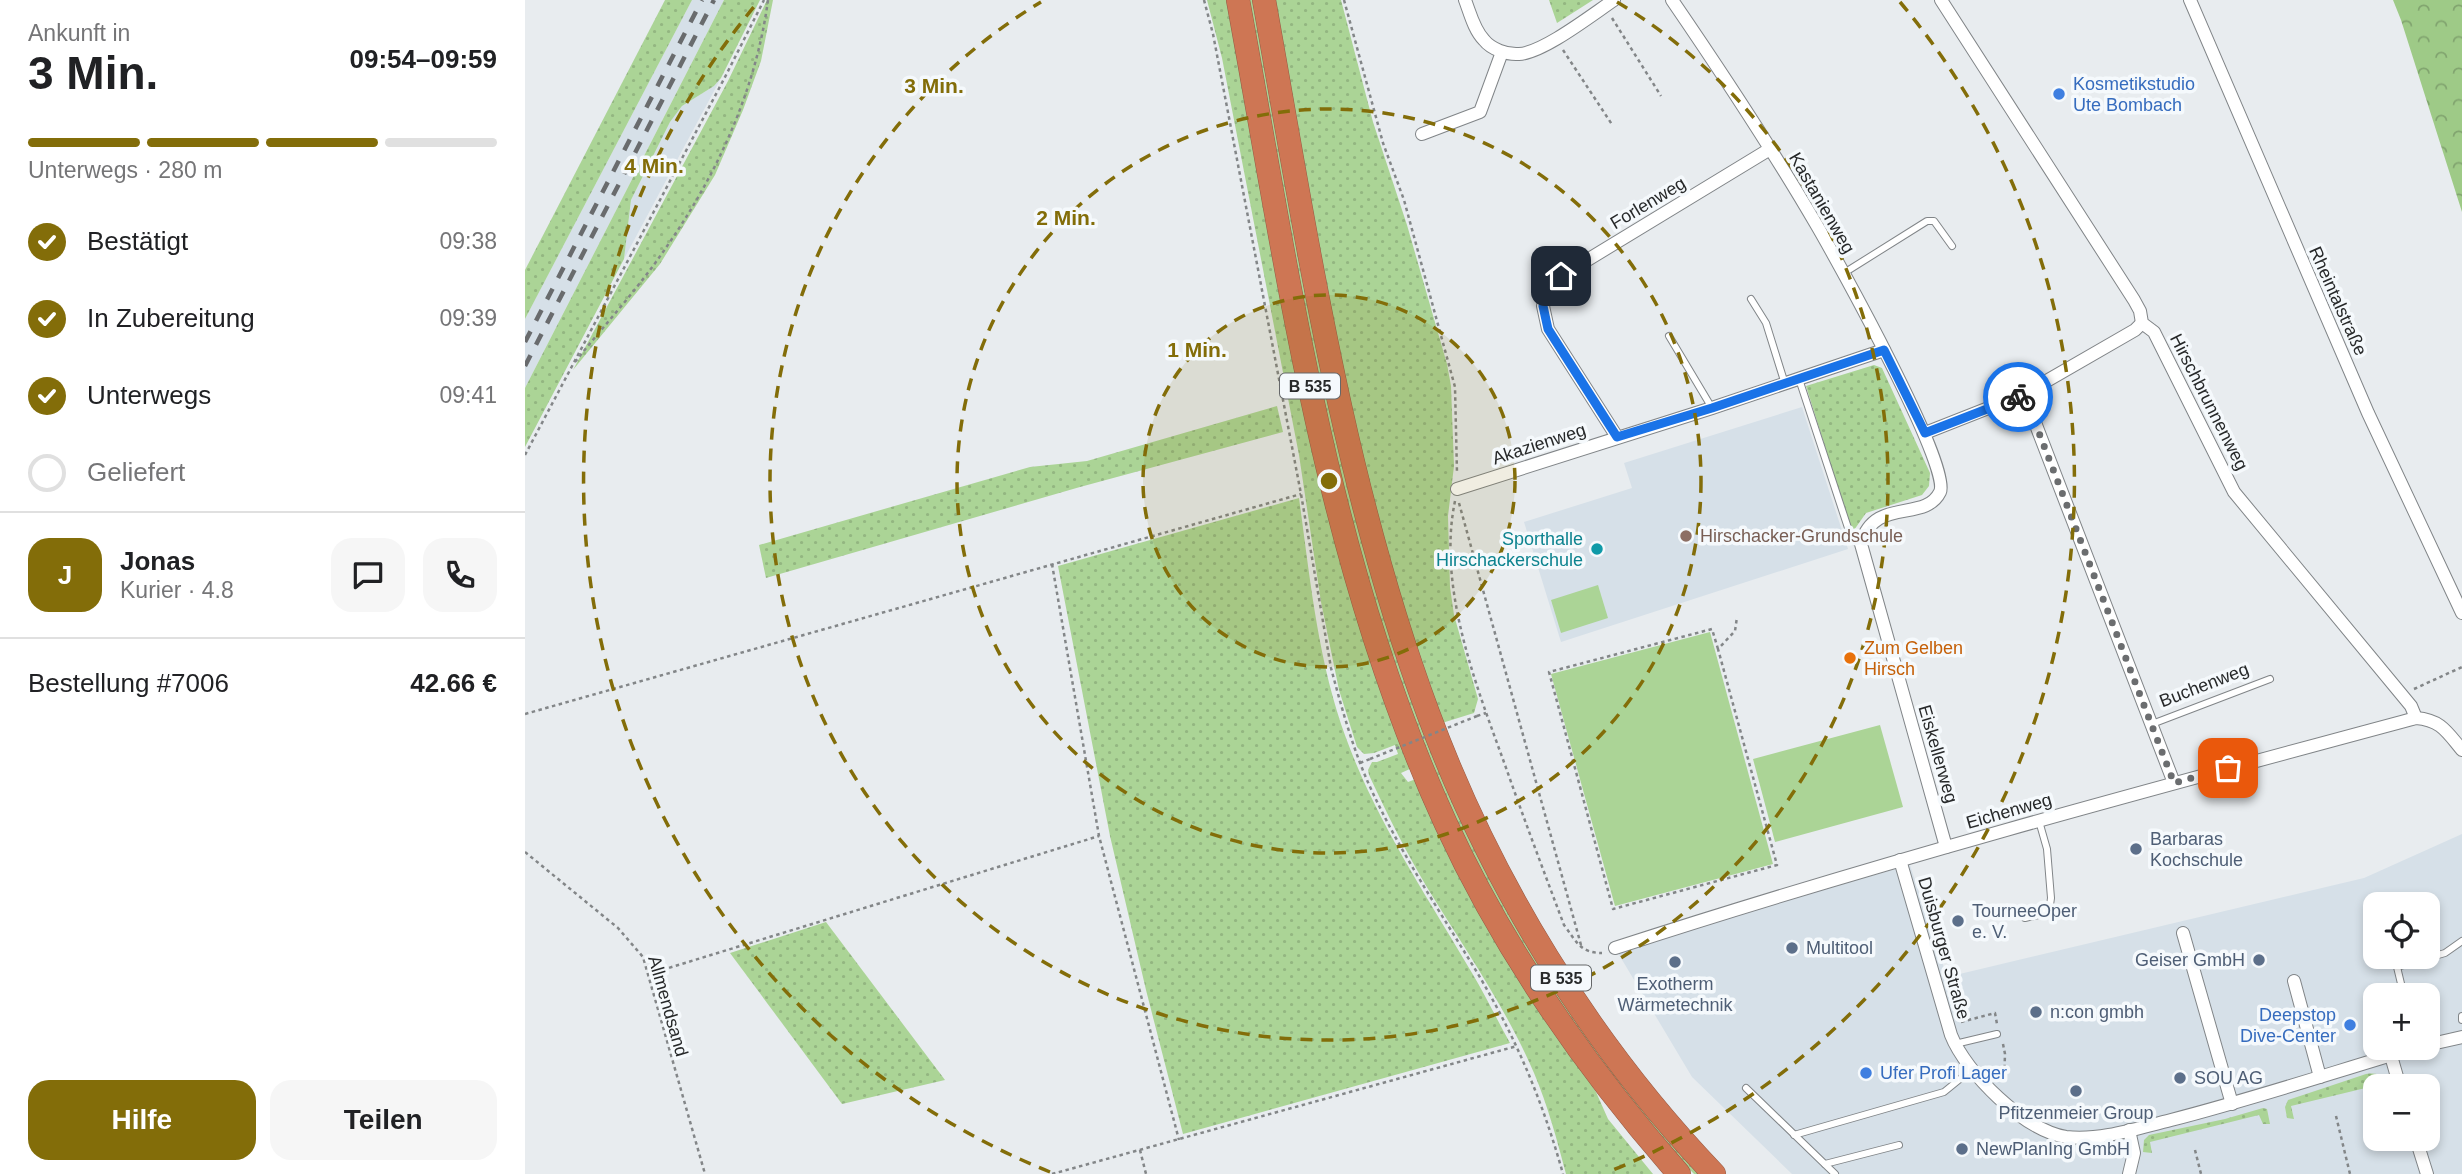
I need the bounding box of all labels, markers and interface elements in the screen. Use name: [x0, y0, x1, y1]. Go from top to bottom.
text: Ankunft in: [28, 20, 130, 46]
text: 09:54–09:59: [350, 44, 497, 74]
text: 3 Min.: [28, 47, 158, 99]
text: 3 Min.: [904, 74, 964, 97]
place label: Kosmetikstudio Ute Bombach: [2073, 74, 2195, 115]
marker: Kosmetikstudio Ute Bombach: [2051, 86, 2067, 102]
street label: Kastanienweg: [1785, 149, 1859, 257]
text: 4 Min.: [624, 154, 684, 177]
text: Unterwegs · 280 m: [28, 157, 222, 183]
street label: Forlenweg: [1607, 173, 1689, 233]
text: 2 Min.: [1036, 206, 1096, 229]
icon: check: [28, 223, 66, 261]
text: Bestätigt: [87, 226, 188, 256]
text: 09:38: [439, 228, 497, 254]
street label: Rheintalstraße: [2305, 243, 2371, 359]
pin: [1531, 246, 1591, 306]
icon: home: [1542, 257, 1580, 295]
icon: check: [28, 300, 66, 338]
text: In Zubereitung: [87, 303, 255, 333]
text: 09:39: [439, 305, 497, 331]
street label: Hirschbrunnenweg: [2166, 331, 2252, 473]
text: 1 Min.: [1167, 338, 1227, 361]
courier: [1983, 362, 2053, 432]
road number: B 535: [1280, 374, 1340, 398]
icon: check: [28, 377, 66, 415]
icon: bike: [1999, 378, 2037, 416]
text: Unterwegs: [87, 380, 211, 410]
text: 09:41: [439, 382, 497, 408]
street label: Akazienweg: [1490, 419, 1588, 469]
text: Geliefert: [87, 457, 185, 487]
centre of rings: [1317, 469, 1341, 493]
place label: Hirschacker-Grundschule: [1700, 526, 1903, 546]
marker: Hirschacker-Grundschule: [1678, 528, 1694, 544]
place label: Sporthalle Hirschackerschule: [1436, 529, 1583, 570]
button: chat: [331, 538, 405, 612]
button: phone: [423, 538, 497, 612]
marker: Sporthalle Hirschackerschule: [1589, 541, 1605, 557]
text: Jonas: [120, 546, 195, 576]
text: J: [58, 560, 72, 590]
text: Kurier · 4.8: [120, 577, 234, 603]
place label: Zum Gelben Hirsch: [1864, 638, 1963, 679]
marker: Zum Gelben Hirsch: [1842, 650, 1858, 666]
street label: Buchenweg: [2157, 659, 2251, 711]
text: Bestellung #7006: [28, 668, 229, 698]
text: 42.66 €: [410, 668, 497, 698]
street label: Eiskellerweg: [1914, 703, 1962, 805]
pin: [2198, 738, 2258, 798]
icon: bag: [2209, 749, 2247, 787]
street label: Eichenweg: [1964, 789, 2054, 833]
place label: Barbaras Kochschule: [2150, 829, 2243, 870]
marker: Barbaras Kochschule: [2128, 841, 2144, 857]
street label: Duisburger Straße: [1914, 875, 1974, 1021]
map controls: [2363, 892, 2440, 1151]
button: locate: [2363, 892, 2440, 969]
place label: TourneeOper e. V.: [1972, 901, 2077, 942]
marker: TourneeOper e. V.: [1950, 913, 1966, 929]
place label: Multitool: [1806, 938, 1873, 958]
marker: Multitool: [1784, 940, 1800, 956]
place label: Geiser GmbH: [2135, 950, 2245, 970]
marker: Geiser GmbH: [2251, 952, 2267, 968]
street label: Allmendsand: [644, 953, 692, 1059]
marker: Exotherm Wärmetechnik: [1667, 954, 1683, 970]
road number: B 535: [1531, 966, 1591, 990]
place label: Exotherm Wärmetechnik: [1617, 974, 1734, 1015]
button: +: [2363, 983, 2440, 1060]
place label: n:con gmbh: [2050, 1002, 2144, 1022]
marker: n:con gmbh: [2028, 1004, 2044, 1020]
place label: Deepstop Dive-Center: [2240, 1005, 2336, 1046]
marker: Deepstop Dive-Center: [2342, 1017, 2358, 1033]
place label: Ufer Profi Lager: [1880, 1063, 2007, 1083]
marker: Ufer Profi Lager: [1858, 1065, 1874, 1081]
place label: SOU AG: [2194, 1068, 2263, 1088]
marker: SOU AG: [2172, 1070, 2188, 1086]
button: −: [2363, 1074, 2440, 1151]
button: Hilfe: [28, 1080, 256, 1160]
button: Teilen: [270, 1080, 497, 1160]
marker: Pfitzenmeier Group: [2068, 1083, 2084, 1099]
place label: Pfitzenmeier Group: [1998, 1103, 2154, 1123]
place label: NewPlanIng GmbH: [1976, 1139, 2130, 1159]
marker: NewPlanIng GmbH: [1954, 1141, 1970, 1157]

